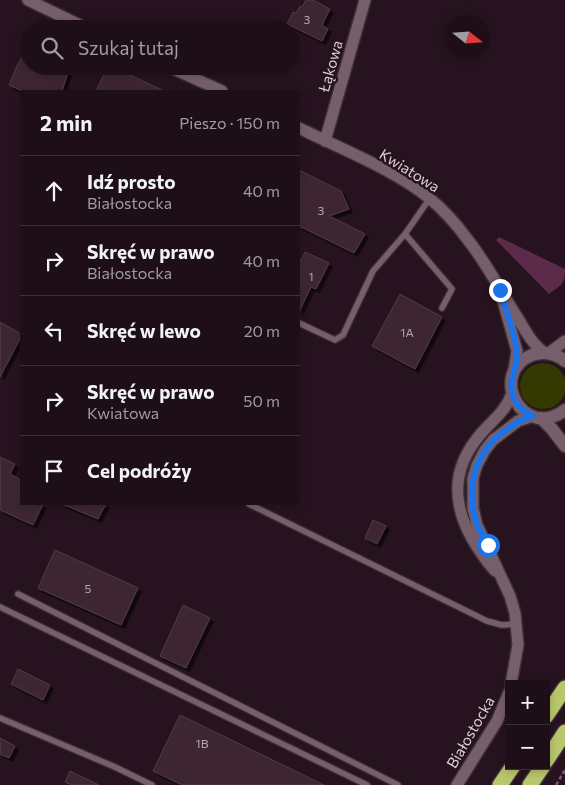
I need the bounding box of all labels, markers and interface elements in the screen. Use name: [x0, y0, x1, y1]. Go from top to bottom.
house number: 3: [304, 12, 311, 26]
north arrow: [445, 15, 490, 60]
search box: [20, 20, 300, 75]
icon: search: [38, 34, 66, 62]
text: Szukaj tutaj: [78, 36, 179, 59]
street label: Łąkowa: [314, 38, 346, 95]
text: 2 min: [40, 110, 92, 135]
text: Pieszo · 150 m: [179, 113, 280, 132]
street label: Kwiatowa: [377, 144, 443, 196]
text: Idź prosto: [87, 170, 176, 193]
icon: ahead: [40, 177, 68, 205]
text: 40 m: [243, 181, 280, 200]
text: Białostocka: [87, 193, 172, 212]
house number: 3: [318, 203, 325, 217]
text: Skręć w prawo: [87, 240, 215, 263]
icon: right: [40, 247, 68, 275]
text: 40 m: [243, 251, 280, 270]
text: Białostocka: [87, 263, 172, 282]
house number: 1: [308, 269, 314, 283]
route end: [489, 279, 512, 302]
icon: left: [40, 317, 68, 345]
text: Skręć w lewo: [87, 319, 201, 342]
text: 20 m: [244, 321, 280, 340]
house number: 1A: [400, 325, 414, 339]
text: Skręć w prawo: [87, 380, 215, 403]
icon: right: [40, 387, 68, 415]
text: 50 m: [243, 391, 280, 410]
text: Kwiatowa: [87, 403, 159, 422]
icon: arrive: [40, 457, 68, 485]
text: Cel podróży: [87, 459, 192, 482]
route start: [477, 534, 500, 557]
house number: 5: [85, 581, 92, 595]
map controls: [505, 680, 550, 770]
button: +: [505, 680, 550, 725]
street label: Białostocka: [442, 693, 498, 771]
button: −: [505, 725, 550, 770]
house number: 1B: [196, 736, 209, 750]

